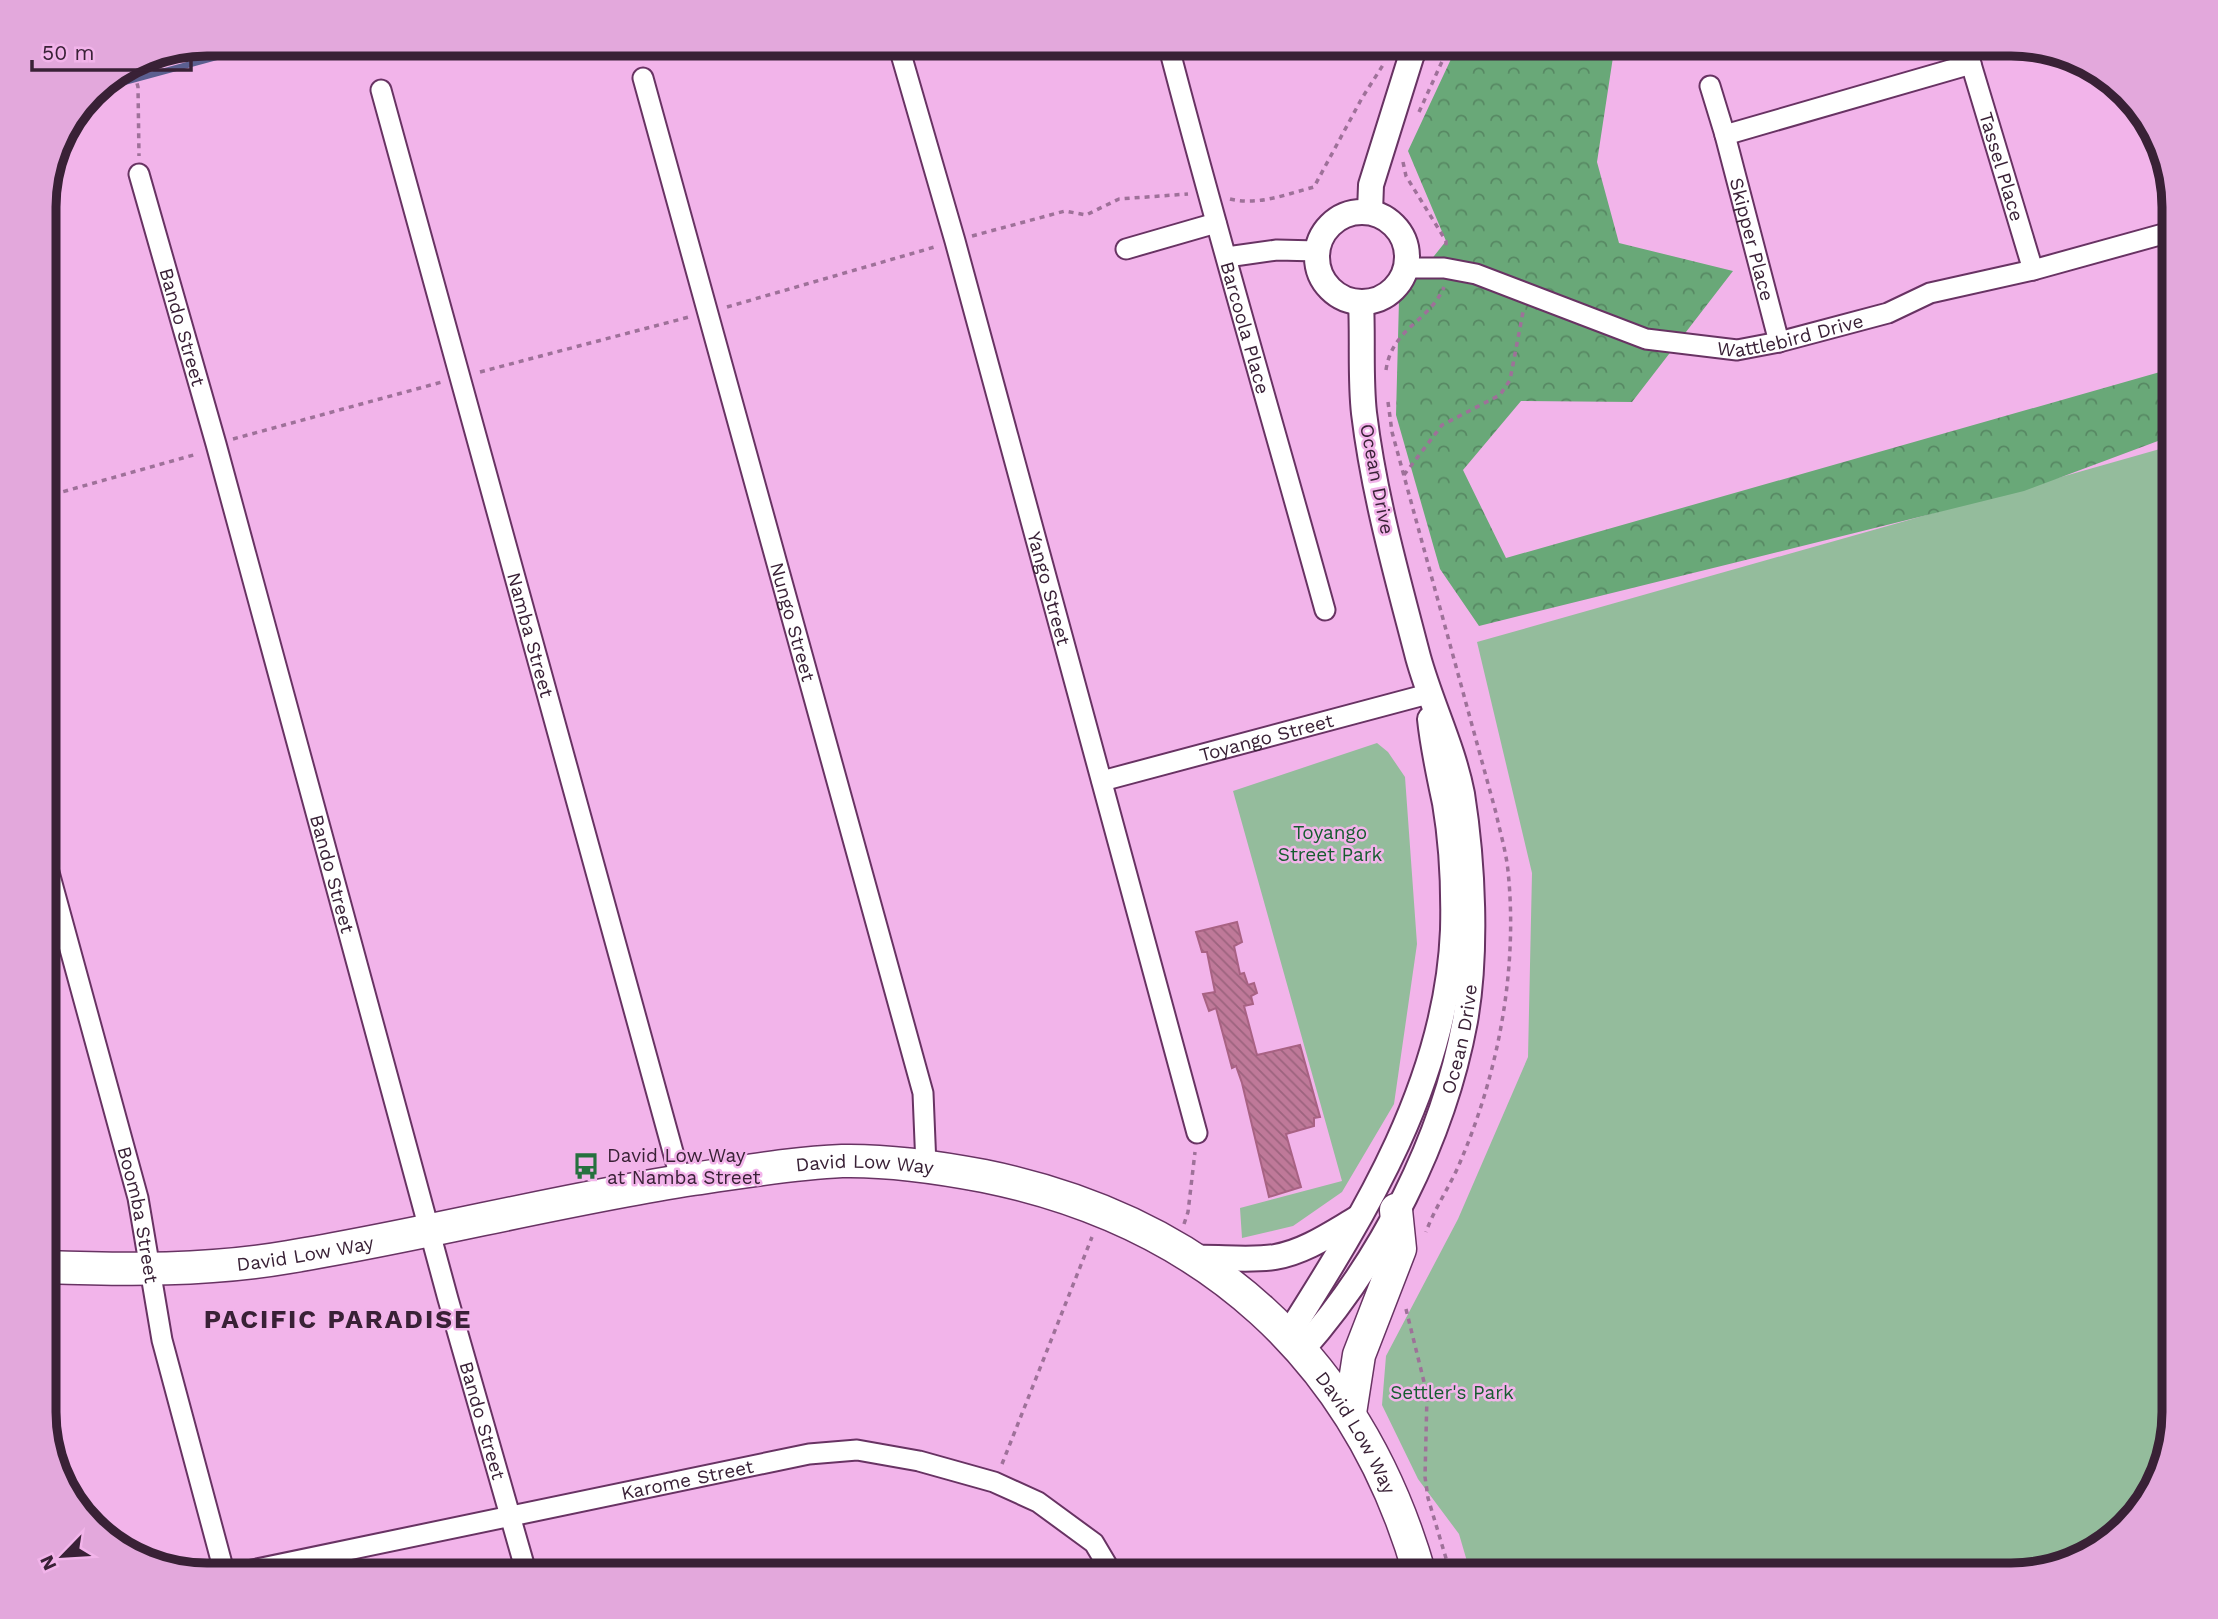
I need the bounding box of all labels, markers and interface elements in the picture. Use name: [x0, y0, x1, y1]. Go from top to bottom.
scale bar: [32, 28, 191, 72]
text: 50 m: [42, 40, 94, 65]
street label: Tassel Place: [1975, 109, 2029, 224]
street label: Skipper Place: [1725, 175, 1779, 303]
street label: Barcoola Place: [1216, 259, 1275, 396]
street label: Bando Street: [155, 265, 210, 389]
street label: Wattlebird Drive: [1716, 309, 1866, 362]
street label: Ocean Drive: [1355, 422, 1399, 536]
street label: Yango Street: [1023, 529, 1076, 648]
street label: Nungo Street: [766, 560, 820, 684]
street label: Namba Street: [503, 570, 559, 700]
street label: Toyango Street: [1197, 708, 1336, 766]
street label: Bando Street: [306, 812, 360, 936]
park label: Toyango Street Park: [1278, 821, 1382, 866]
street label: Ocean Drive: [1436, 983, 1481, 1097]
street label: Boomba Street: [113, 1144, 164, 1285]
place label: David Low Way at Namba Street: [607, 1144, 760, 1189]
street label: David Low Way: [794, 1149, 935, 1179]
bus stop icon: David Low Way at Namba Street: [571, 1151, 601, 1181]
street label: David Low Way: [235, 1230, 376, 1276]
district label: PACIFIC PARADISE: [204, 1304, 472, 1334]
street label: Bando Street: [455, 1359, 511, 1482]
street label: David Low Way: [1311, 1367, 1401, 1497]
park label: Settler's Park: [1390, 1381, 1514, 1404]
street label: Karome Street: [619, 1454, 755, 1504]
north arrow: [28, 1521, 98, 1591]
text: N: [35, 1552, 61, 1574]

